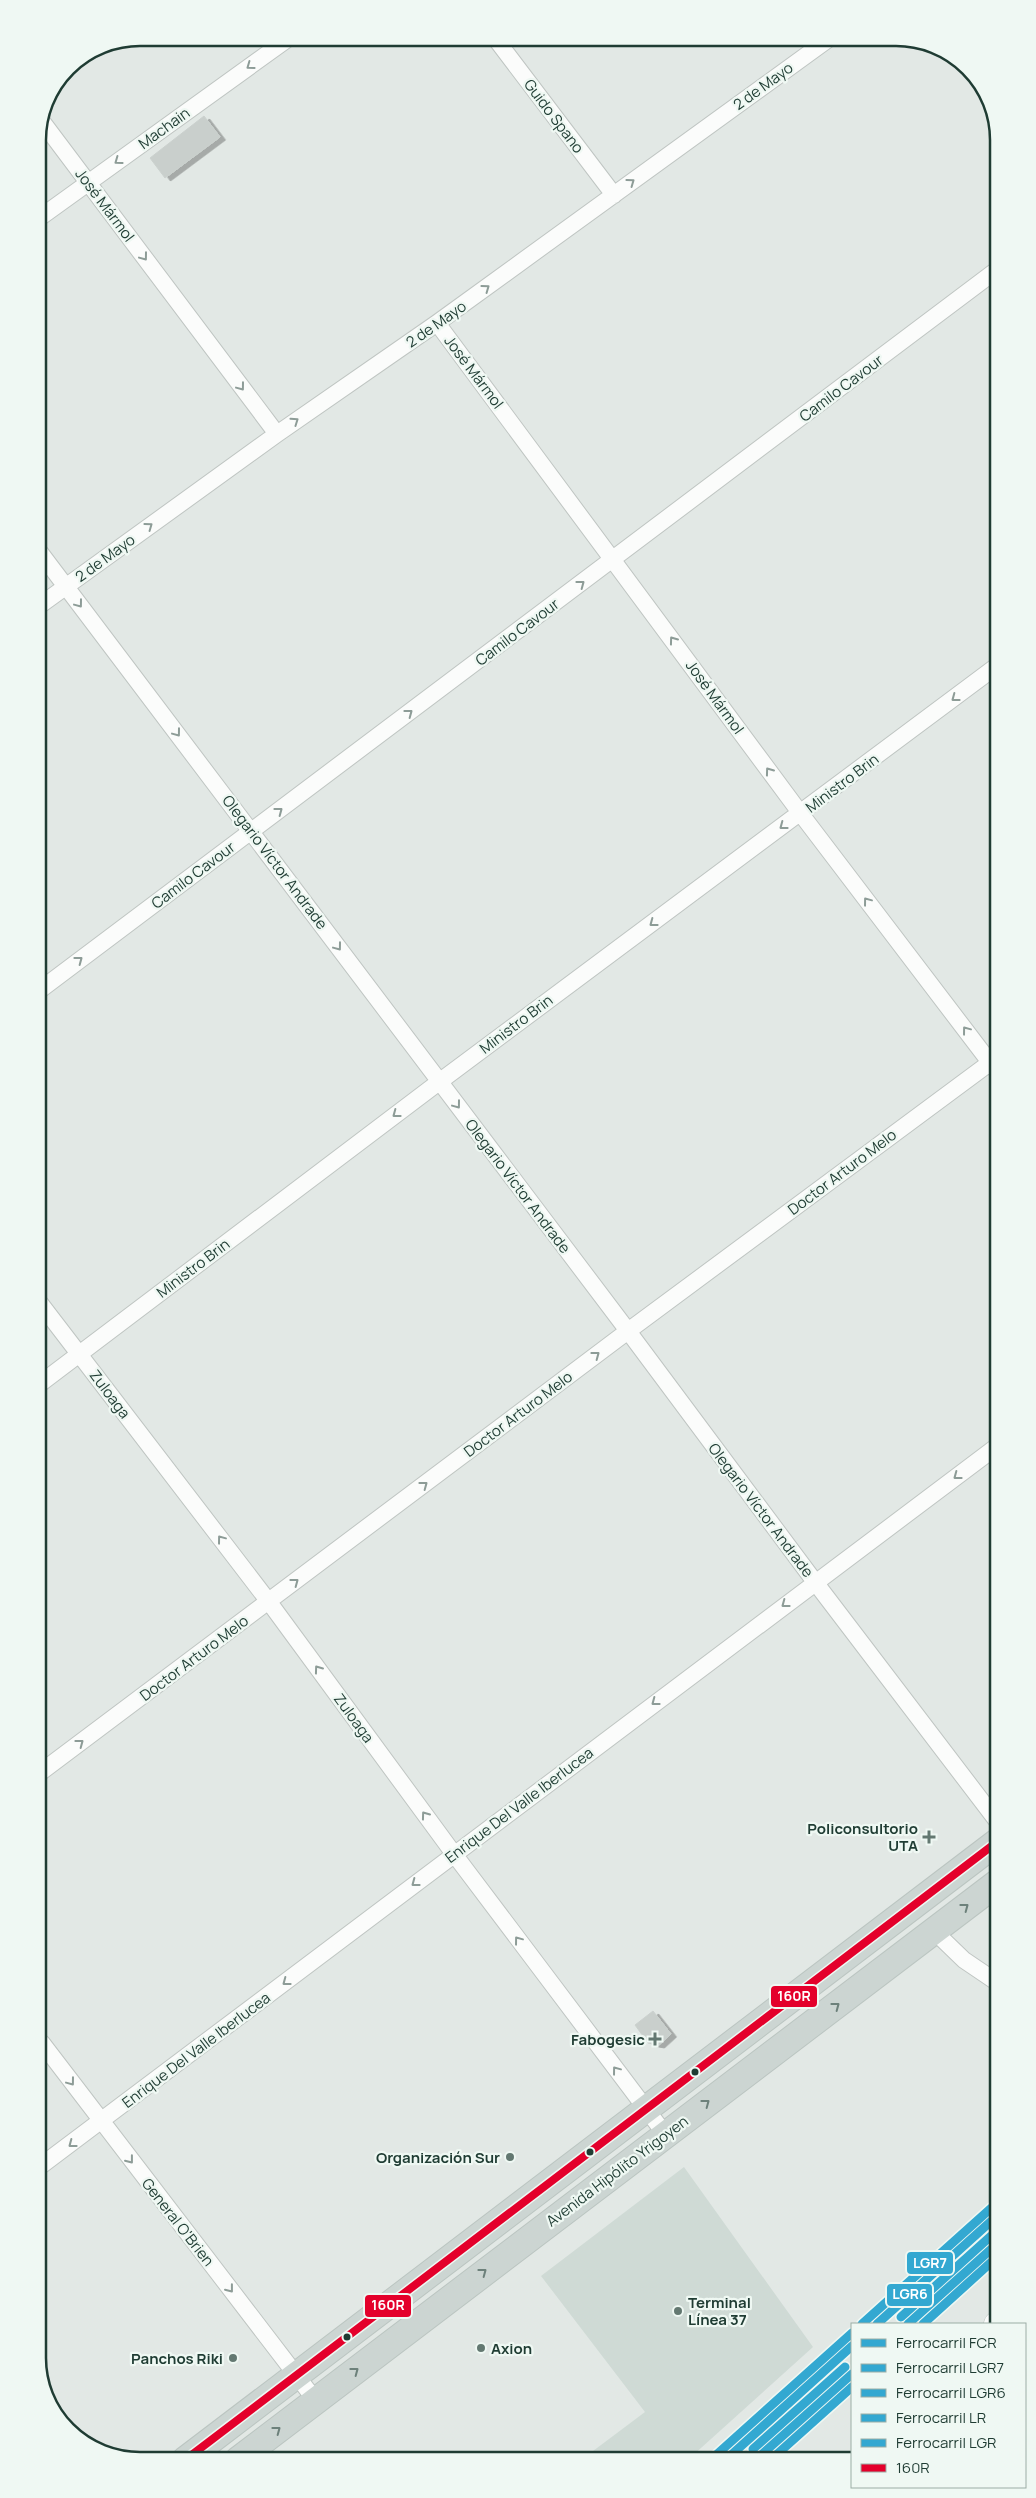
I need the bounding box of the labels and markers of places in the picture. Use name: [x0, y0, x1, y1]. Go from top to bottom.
place label: Policonsultorio UTA: [807, 1818, 918, 1856]
marker: Policonsultorio UTA: [922, 1830, 936, 1844]
place label: Fabogesic: [571, 2029, 645, 2050]
marker: Fabogesic: [649, 2033, 661, 2045]
unlabelled marker: [690, 2067, 700, 2077]
place label: Organización Sur: [376, 2147, 500, 2168]
unlabelled marker: [585, 2147, 595, 2157]
marker: Organización Sur: [504, 2151, 516, 2163]
place label: Terminal Línea 37: [688, 2292, 751, 2330]
marker: Terminal Línea 37: [672, 2305, 684, 2317]
unlabelled marker: [342, 2332, 352, 2342]
place label: Axion: [491, 2338, 532, 2359]
marker: Axion: [475, 2342, 487, 2354]
place label: Panchos Riki: [131, 2348, 223, 2369]
marker: Panchos Riki: [227, 2352, 239, 2364]

